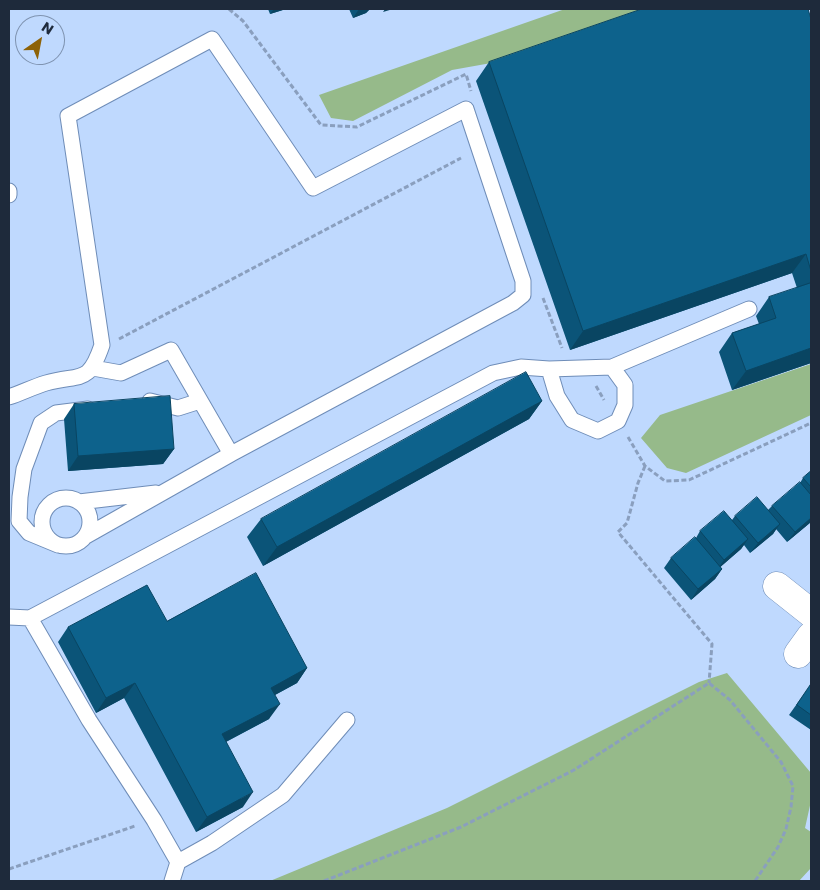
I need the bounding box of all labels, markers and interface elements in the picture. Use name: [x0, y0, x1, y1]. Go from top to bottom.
north arrow: [15, 15, 65, 65]
text: N: [38, 17, 57, 40]

